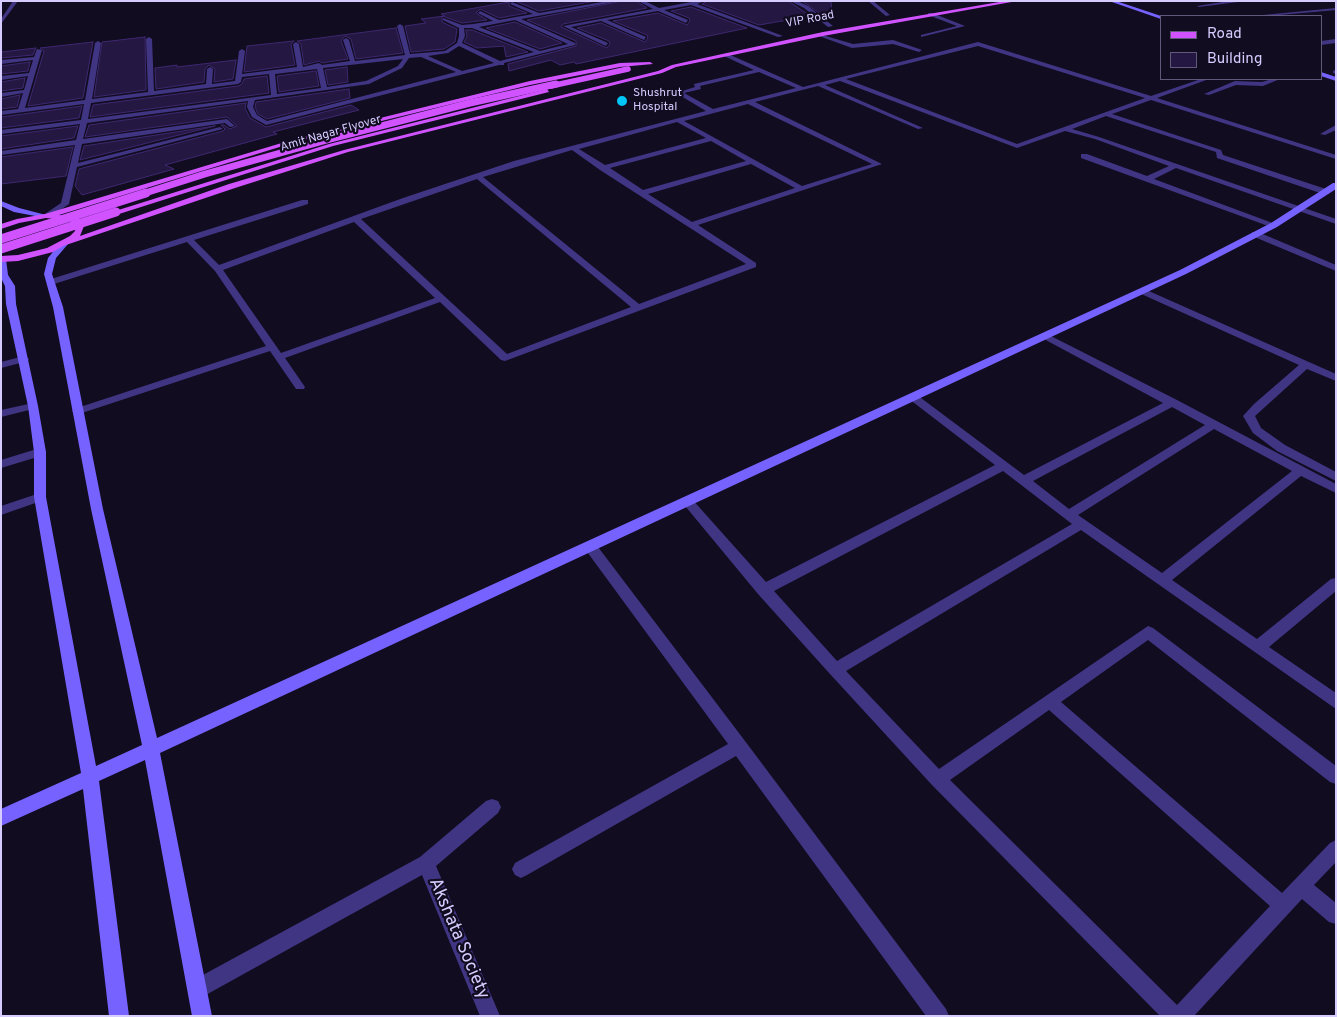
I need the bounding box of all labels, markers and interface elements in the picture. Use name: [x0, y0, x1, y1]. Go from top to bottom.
street label: VIP Road: [784, 8, 836, 32]
legend: [1160, 15, 1322, 80]
text: Road: [1207, 25, 1242, 44]
text: Building: [1207, 50, 1262, 69]
place label: Shushrut Hospital: [633, 87, 682, 115]
marker: Shushrut Hospital: [615, 94, 629, 108]
street label: Amit Nagar Flyover: [279, 113, 383, 155]
street label: Akshata Society: [423, 875, 493, 1003]

